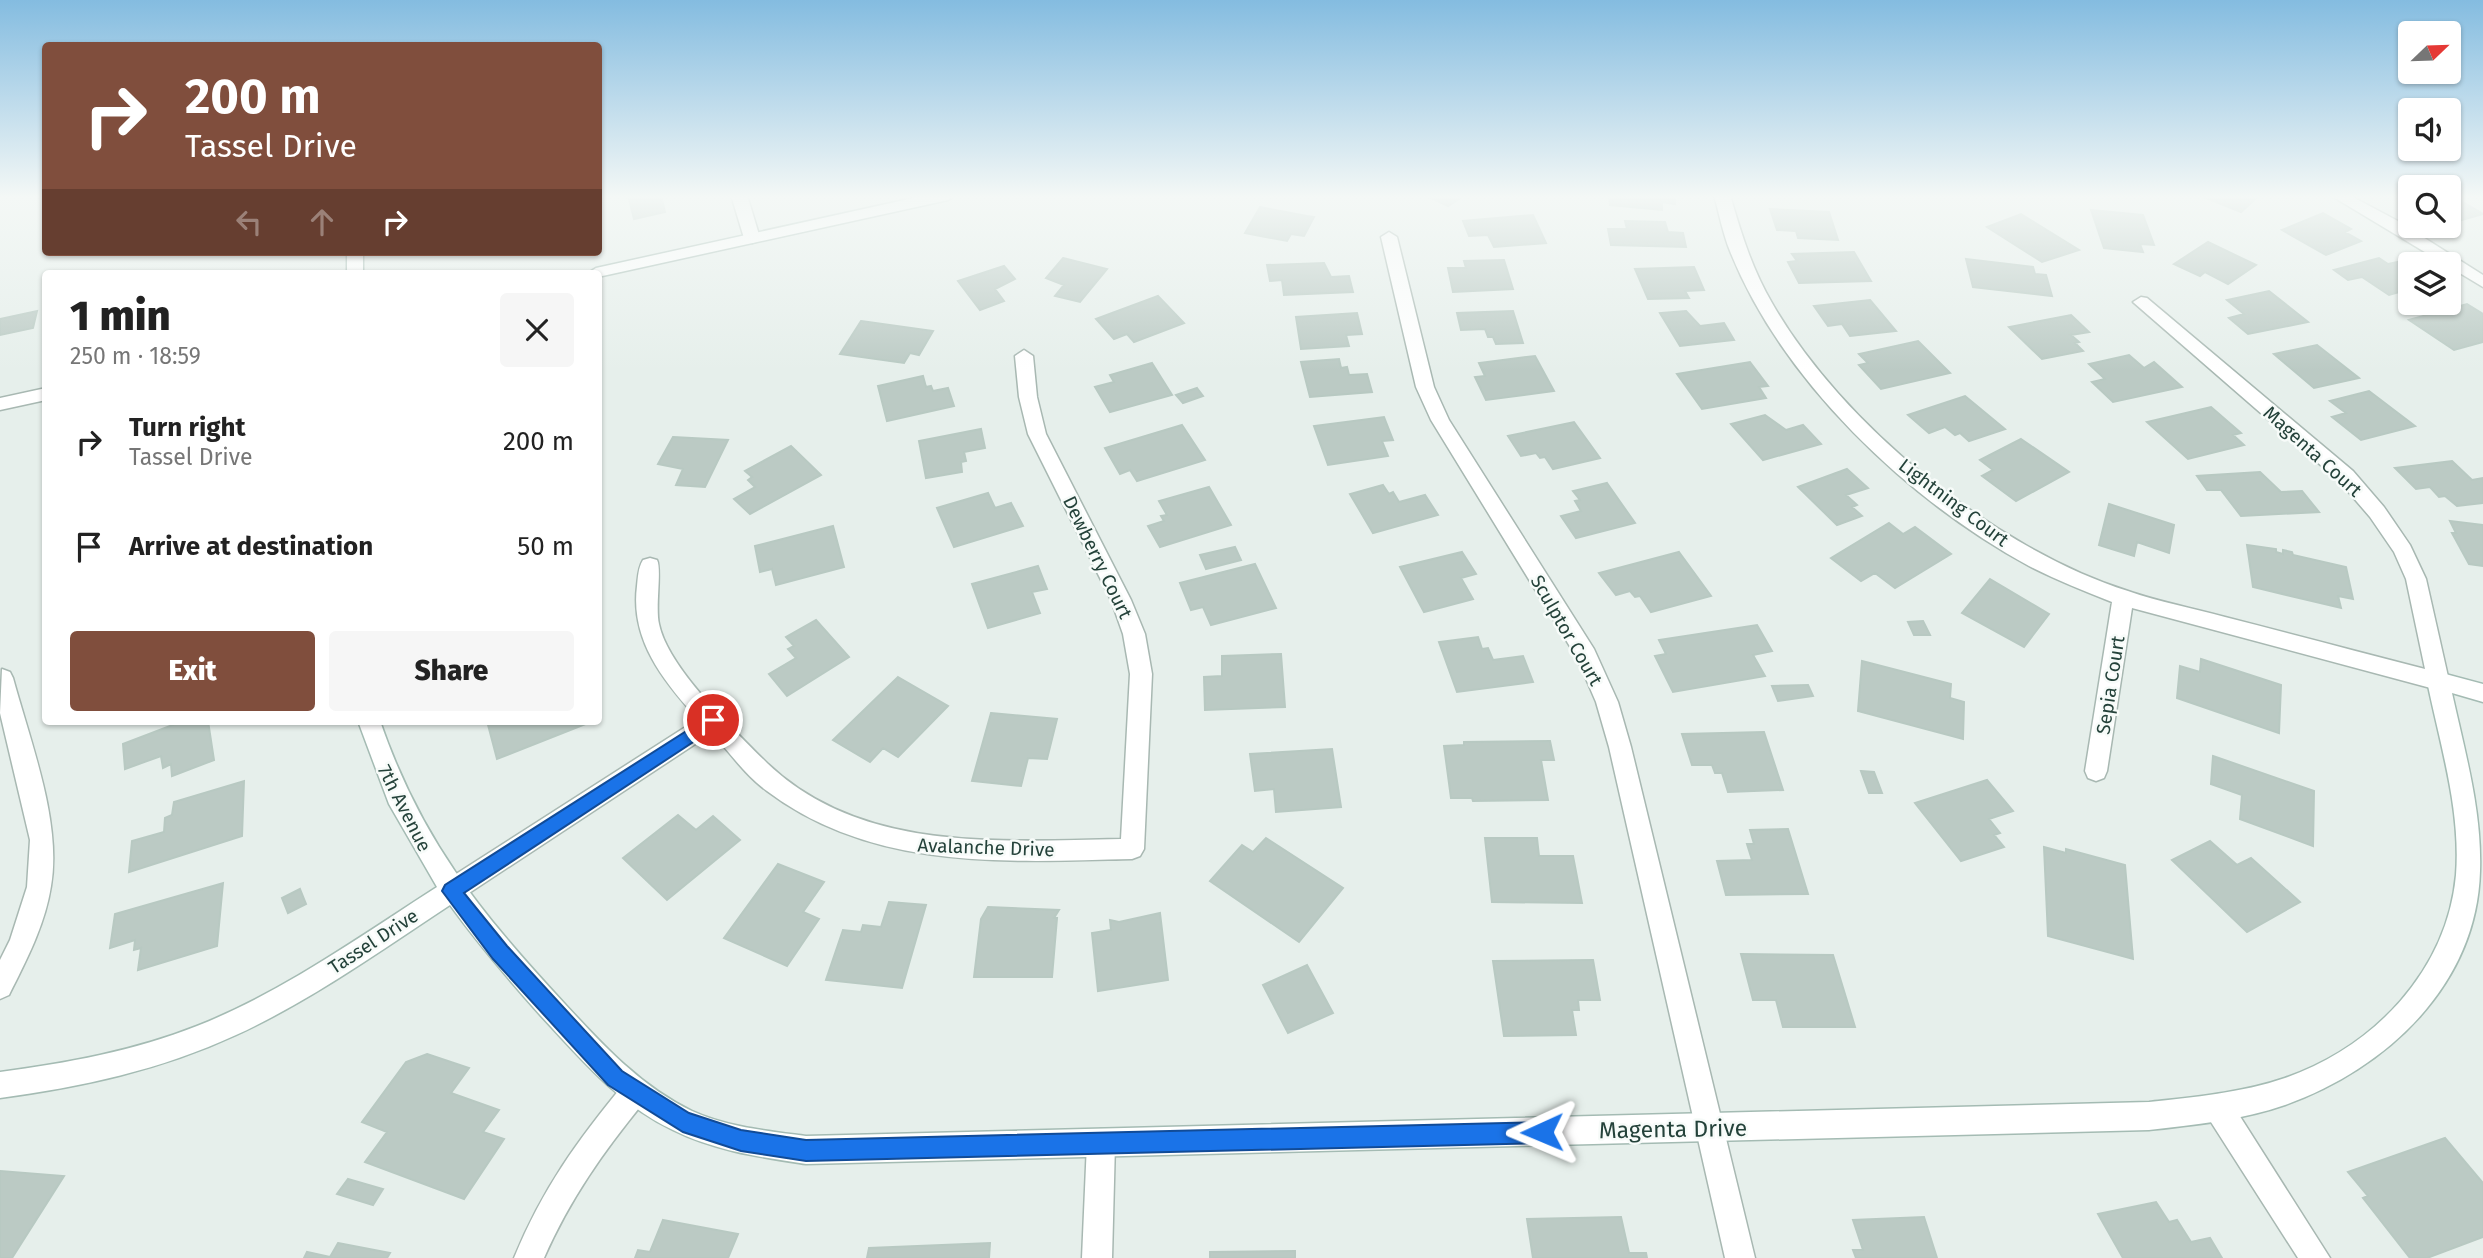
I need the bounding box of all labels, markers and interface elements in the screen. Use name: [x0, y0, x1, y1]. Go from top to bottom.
north arrow: [2398, 21, 2460, 84]
map controls: [2398, 21, 2461, 315]
text: 200 m: [185, 67, 321, 126]
icon: right: [70, 70, 161, 161]
button: sound: [2398, 98, 2461, 161]
text: Tassel Drive: [185, 127, 357, 165]
button: search: [2398, 175, 2461, 238]
icon: left: [230, 203, 268, 241]
icon: ahead: [303, 203, 341, 241]
icon: right: [376, 203, 414, 241]
button: layers: [2398, 252, 2461, 315]
text: 1 min: [70, 291, 171, 341]
button: close: [500, 293, 574, 367]
text: 250 m · 18:59: [70, 342, 201, 370]
street label: Magenta Court: [2259, 401, 2367, 502]
text: Turn right: [129, 412, 246, 443]
icon: right: [70, 423, 108, 461]
text: 200 m: [503, 426, 574, 457]
text: Tassel Drive: [129, 443, 253, 471]
street label: Lightning Court: [1894, 454, 2013, 551]
street label: Dewberry Court: [1058, 492, 1137, 622]
icon: arrive: [70, 528, 108, 566]
text: Arrive at destination: [129, 531, 373, 562]
text: 50 m: [517, 531, 574, 562]
street label: Sculptor Court: [1526, 571, 1608, 690]
button: Exit: [70, 631, 315, 711]
button: Share: [329, 631, 574, 711]
street label: Sepia Court: [2091, 634, 2130, 736]
pin: [683, 690, 743, 750]
icon: arrive: [694, 701, 732, 739]
street label: 7th Avenue: [373, 761, 436, 856]
street label: Avalanche Drive: [917, 834, 1055, 861]
street label: Tassel Drive: [324, 904, 422, 979]
position arrow: [1505, 1095, 1579, 1169]
street label: Magenta Drive: [1599, 1114, 1747, 1144]

